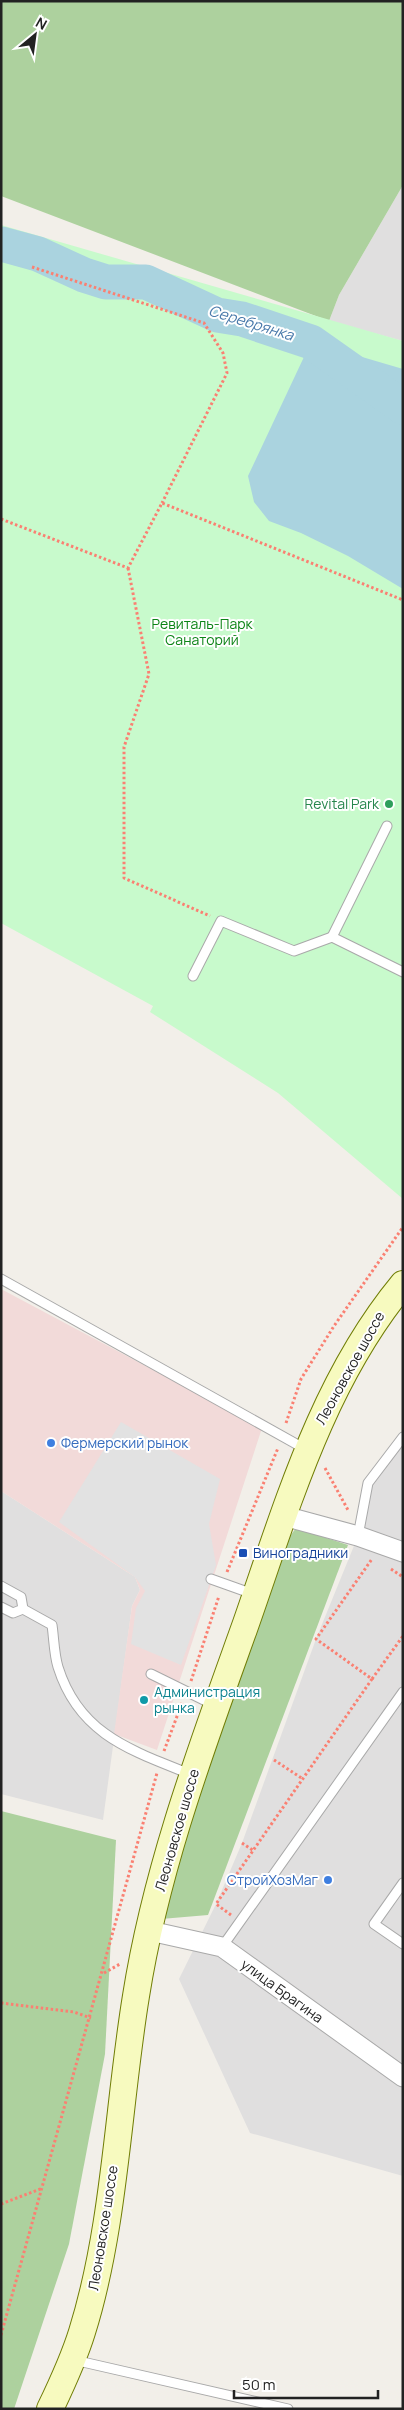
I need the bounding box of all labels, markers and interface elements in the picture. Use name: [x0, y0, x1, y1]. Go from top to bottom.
north arrow: [10, 10, 60, 60]
text: N: [33, 12, 51, 34]
water label: Серебрянка: [206, 300, 297, 346]
park label: Ревиталь-Парк Санаторий: [152, 614, 253, 649]
place label: Revital Park: [305, 794, 380, 813]
marker: Revital Park: [383, 798, 395, 810]
street label: Леоновское шоссе: [311, 1308, 389, 1428]
place label: Фермерский рынок: [61, 1433, 189, 1452]
marker: Фермерский рынок: [45, 1437, 57, 1449]
place label: Виноградники: [253, 1543, 348, 1562]
marker: Виноградники: [237, 1547, 249, 1559]
place label: Администрация рынка: [154, 1682, 260, 1717]
marker: Администрация рынка: [138, 1694, 150, 1706]
street label: Леоновское шоссе: [150, 1766, 203, 1893]
place label: СтройХозМаг: [227, 1870, 318, 1889]
marker: СтройХозМаг: [322, 1874, 334, 1886]
street label: улица Брагина: [237, 1954, 327, 2027]
street label: Леоновское шоссе: [83, 2164, 122, 2292]
scale bar: [234, 2368, 378, 2400]
text: 50 m: [242, 2374, 276, 2395]

